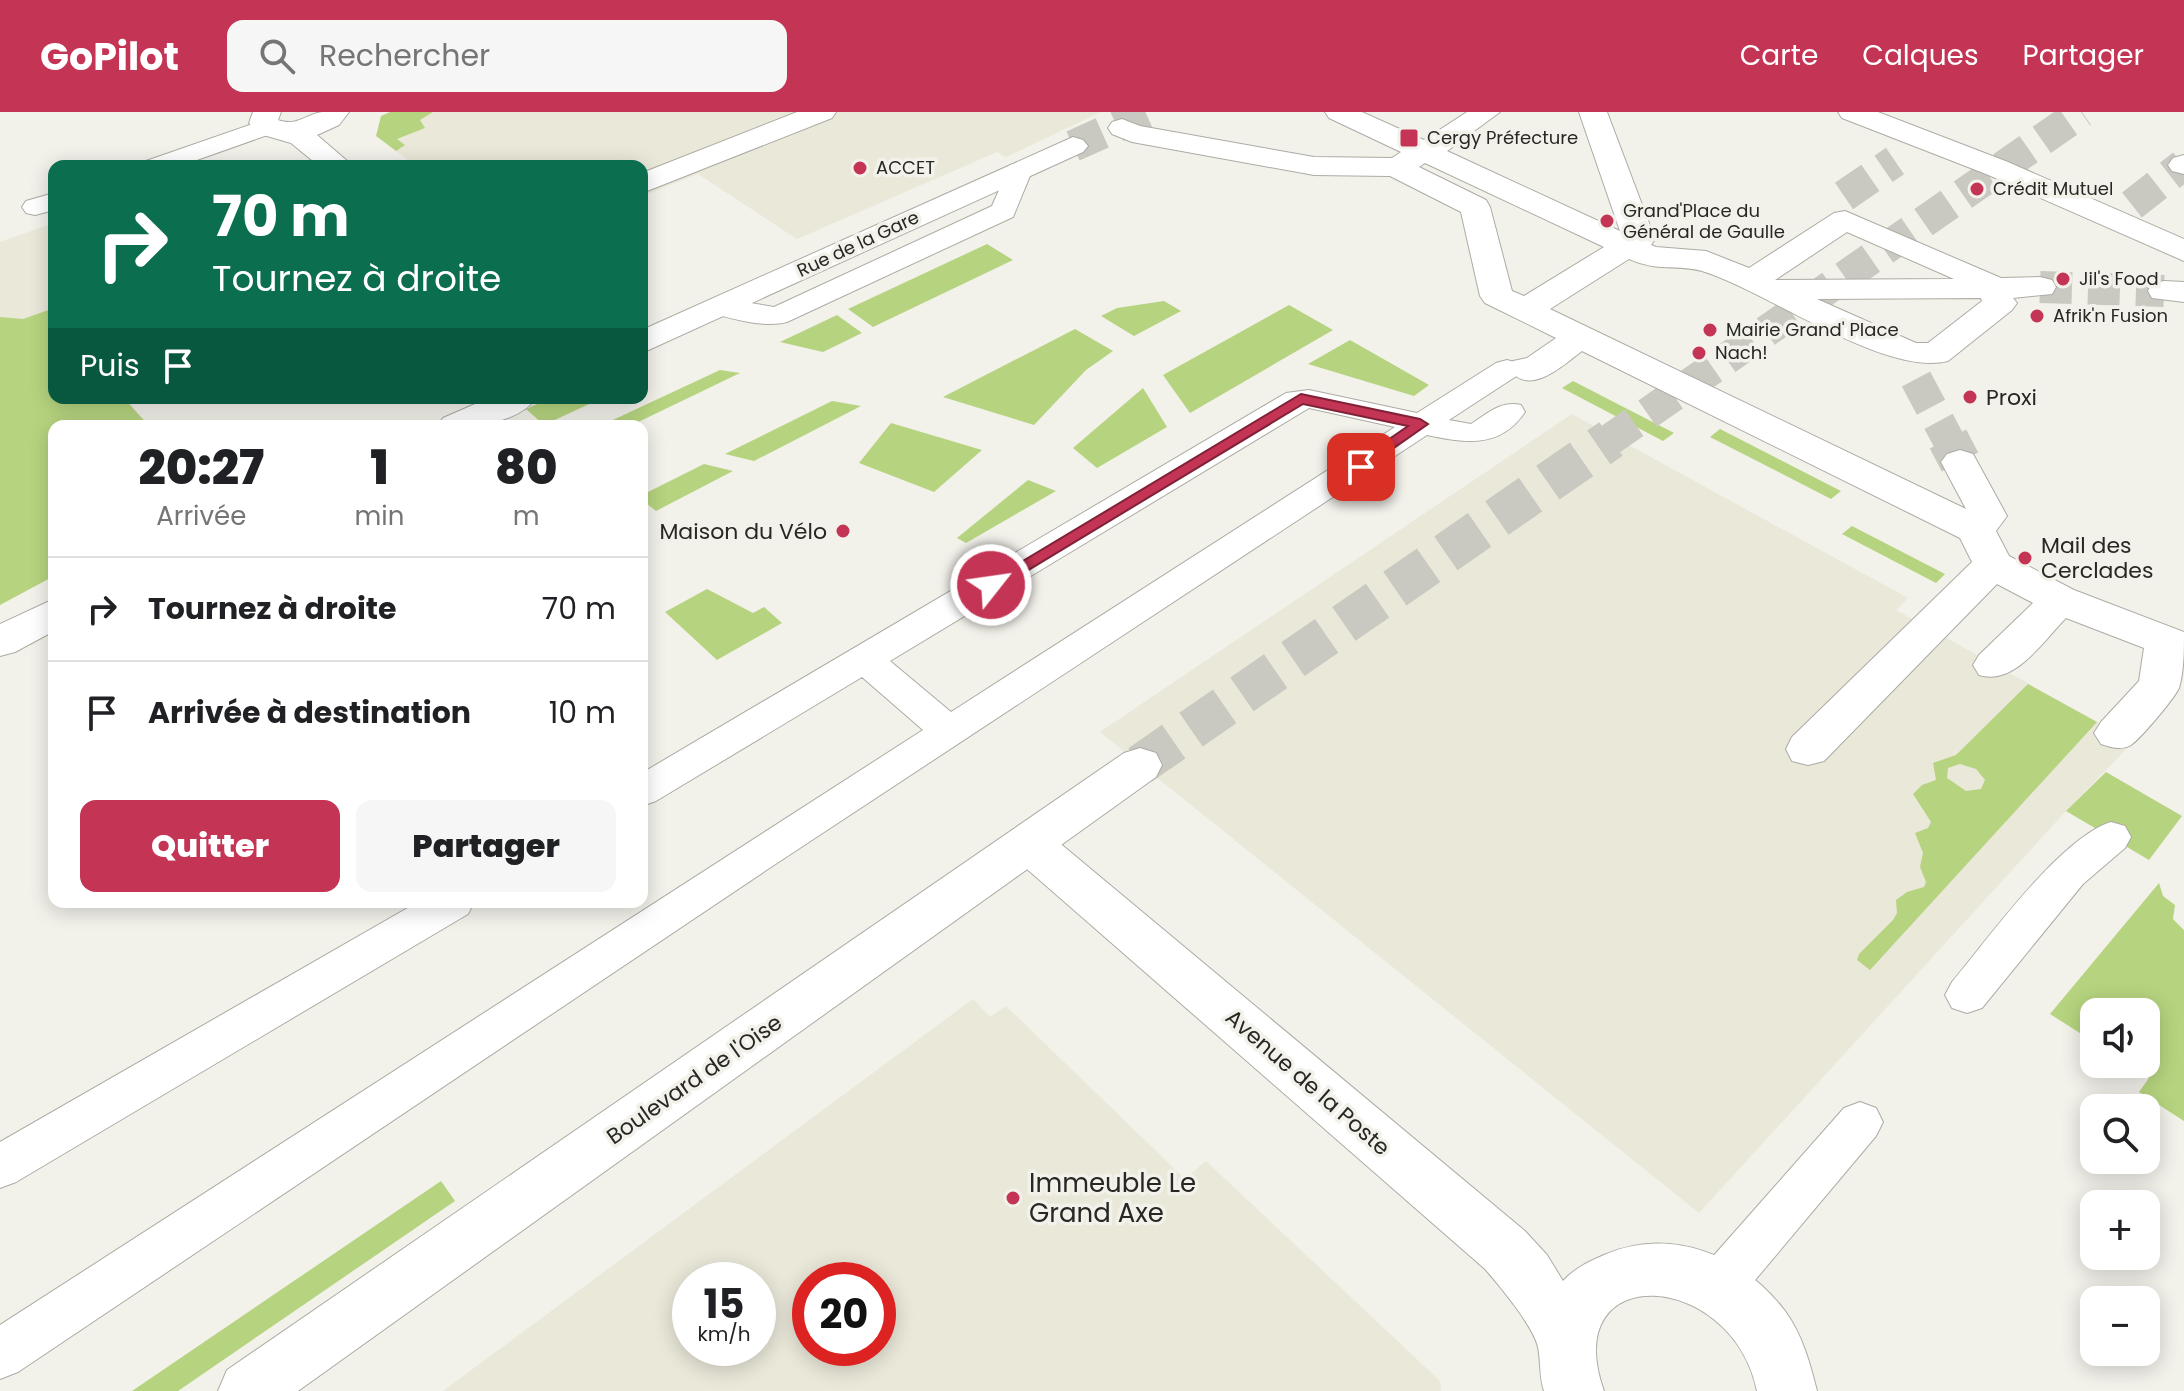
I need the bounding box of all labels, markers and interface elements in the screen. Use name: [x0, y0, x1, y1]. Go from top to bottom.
search box: [227, 20, 787, 92]
text: GoPilot: [40, 30, 179, 83]
icon: search: [255, 34, 299, 78]
text: Rechercher: [319, 34, 490, 77]
text: Carte: [1740, 36, 1818, 75]
text: Calques: [1862, 36, 1979, 75]
text: Partager: [2023, 36, 2144, 75]
place label: Cergy Préfecture: [1427, 125, 1578, 150]
marker: Cergy Préfecture: [1398, 127, 1420, 149]
place label: ACCET: [876, 155, 935, 180]
marker: ACCET: [851, 159, 869, 177]
place label: Crédit Mutuel: [1993, 176, 2113, 201]
text: 70 m: [212, 177, 350, 256]
marker: Crédit Mutuel: [1968, 180, 1986, 198]
icon: right: [80, 192, 184, 296]
place label: Grand'Place du Général de Gaulle: [1623, 198, 1785, 244]
street label: Rue de la Gare: [793, 204, 923, 283]
marker: Grand'Place du Général de Gaulle: [1598, 212, 1616, 230]
text: Tournez à droite: [212, 253, 501, 304]
place label: Jil's Food: [2079, 266, 2159, 291]
marker: Jil's Food: [2054, 270, 2072, 288]
place label: Afrik'n Fusion: [2053, 303, 2168, 328]
marker: Afrik'n Fusion: [2028, 307, 2046, 325]
place label: Mairie Grand' Place: [1726, 317, 1899, 342]
marker: Mairie Grand' Place: [1701, 321, 1719, 339]
place label: Nach!: [1715, 340, 1768, 365]
text: Puis: [80, 344, 140, 387]
icon: arrive: [156, 344, 200, 388]
marker: Nach!: [1690, 344, 1708, 362]
place label: Proxi: [1986, 382, 2037, 413]
marker: Proxi: [1961, 388, 1979, 406]
pin: [1327, 433, 1395, 501]
text: 20:27: [138, 434, 264, 501]
text: 1: [370, 434, 389, 501]
text: 80: [495, 434, 558, 501]
icon: arrive: [1339, 445, 1383, 489]
text: Arrivée: [156, 498, 246, 534]
text: min: [355, 498, 404, 534]
text: m: [513, 498, 540, 534]
place label: Maison du Vélo: [659, 516, 827, 547]
marker: Maison du Vélo: [834, 522, 852, 540]
place label: Mail des Cerclades: [2041, 530, 2153, 586]
position arrow: [949, 543, 1033, 627]
marker: Mail des Cerclades: [2016, 549, 2034, 567]
icon: right: [80, 587, 124, 631]
text: Tournez à droite: [148, 587, 396, 630]
text: 70 m: [542, 587, 616, 630]
icon: arrive: [80, 691, 124, 735]
text: Arrivée à destination: [148, 691, 471, 734]
text: 10 m: [549, 691, 616, 734]
button: Quitter: [80, 800, 340, 892]
button: Partager: [356, 800, 616, 892]
map controls: [2080, 998, 2160, 1366]
button: sound: [2080, 998, 2160, 1078]
street label: Avenue de la Poste: [1219, 1002, 1397, 1163]
street label: Boulevard de l'Oise: [600, 1007, 788, 1152]
button: search: [2080, 1094, 2160, 1174]
place label: Immeuble Le Grand Axe: [1029, 1165, 1196, 1231]
marker: Immeuble Le Grand Axe: [1004, 1189, 1022, 1207]
button: +: [2080, 1190, 2160, 1270]
speed limit sign: 20: [792, 1262, 896, 1366]
text: 15: [703, 1276, 745, 1332]
button: −: [2080, 1286, 2160, 1366]
text: km/h: [697, 1320, 751, 1348]

